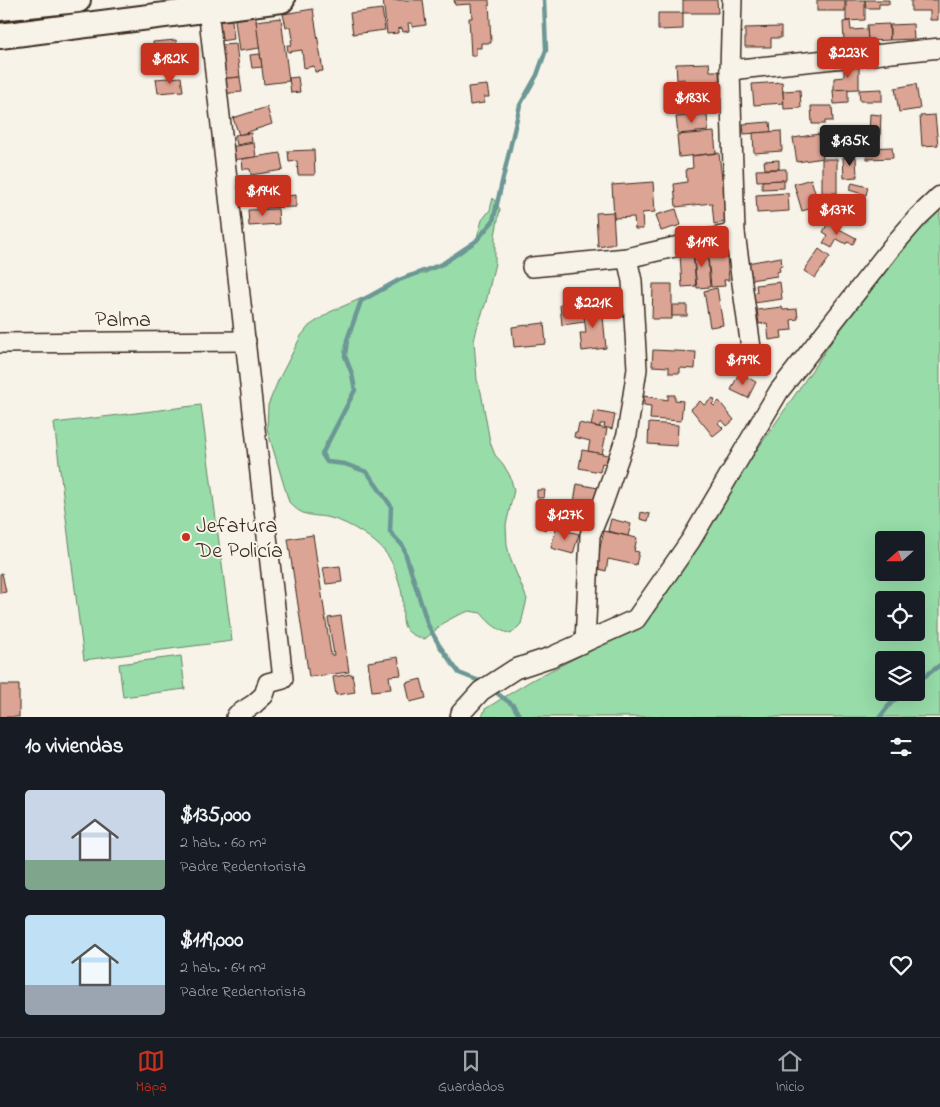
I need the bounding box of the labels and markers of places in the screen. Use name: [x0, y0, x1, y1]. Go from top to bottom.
pin: $223K: [813, 36, 883, 79]
pin: $182K: [135, 42, 205, 85]
pin: $183K: [657, 82, 727, 124]
pin: $135K: [815, 124, 885, 167]
pin: $194K: [228, 174, 298, 217]
pin: $137K: [802, 194, 872, 236]
pin: $119K: [667, 226, 737, 268]
pin: $221K: [558, 286, 628, 329]
pin: $179K: [708, 344, 778, 386]
pin: $127K: [530, 498, 600, 541]
place label: Jefatura De Policía: [195, 511, 283, 568]
marker: Jefatura De Policía: [180, 531, 192, 543]

